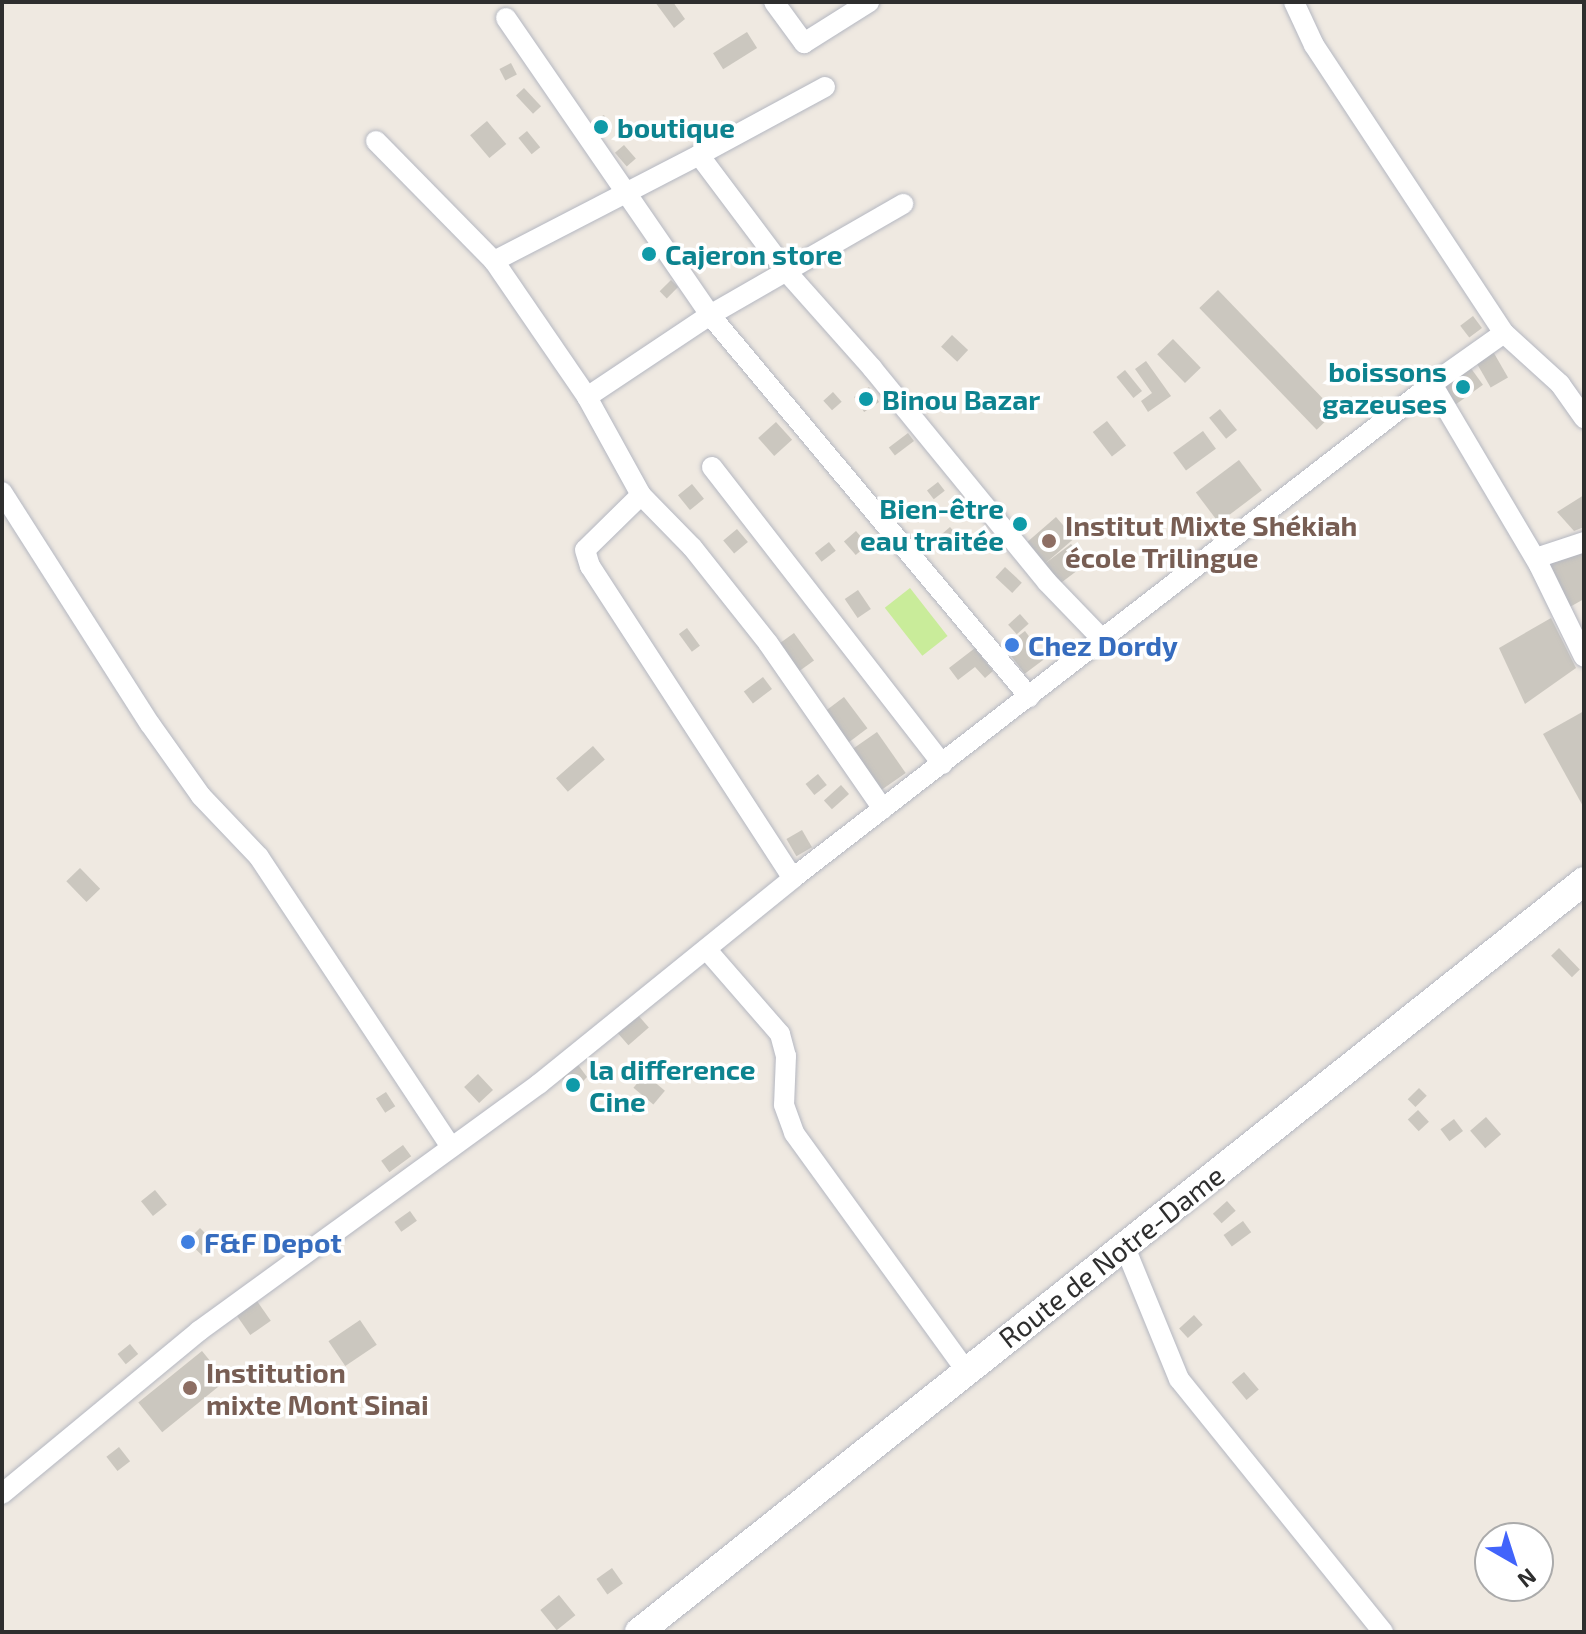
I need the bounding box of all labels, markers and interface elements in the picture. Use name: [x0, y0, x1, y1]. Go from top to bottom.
place label: boutique: [617, 110, 735, 144]
marker: boutique: [592, 118, 610, 136]
place label: Cajeron store: [665, 237, 842, 271]
marker: Cajeron store: [640, 245, 658, 263]
place label: boissons gazeuses: [1322, 354, 1447, 420]
marker: boissons gazeuses: [1454, 378, 1472, 396]
place label: Binou Bazar: [882, 382, 1040, 416]
marker: Binou Bazar: [857, 390, 875, 408]
place label: Bien-être eau traitée: [859, 491, 1004, 557]
place label: Institut Mixte Shékiah école Trilingue: [1065, 508, 1357, 574]
marker: Bien-être eau traitée: [1011, 515, 1029, 533]
marker: Institut Mixte Shékiah école Trilingue: [1040, 532, 1058, 550]
place label: Chez Dordy: [1028, 628, 1178, 662]
marker: Chez Dordy: [1003, 636, 1021, 654]
place label: la difference Cine: [589, 1052, 756, 1118]
marker: la difference Cine: [564, 1076, 582, 1094]
street label: Route de Notre-Dame: [992, 1158, 1230, 1354]
place label: F&F Depot: [204, 1225, 342, 1259]
marker: F&F Depot: [179, 1233, 197, 1251]
place label: Institution mixte Mont Sinai: [206, 1355, 429, 1421]
marker: Institution mixte Mont Sinai: [181, 1379, 199, 1397]
north arrow: [1474, 1522, 1554, 1602]
text: N: [1513, 1564, 1542, 1594]

